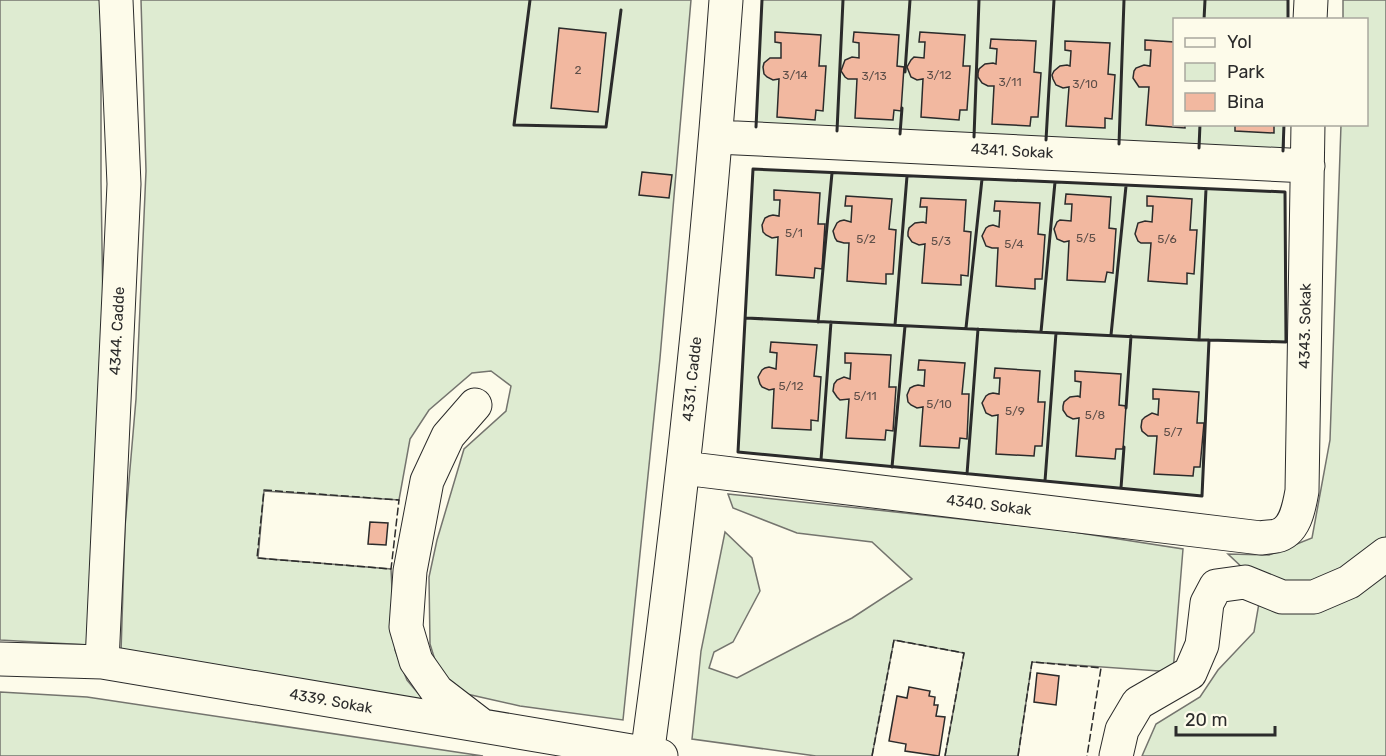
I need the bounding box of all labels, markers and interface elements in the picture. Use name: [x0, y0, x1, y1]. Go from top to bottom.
legend: [1173, 18, 1368, 126]
text: Yol: [1227, 31, 1252, 53]
text: Park: [1227, 61, 1265, 83]
house number: 2: [574, 63, 582, 77]
house number: 3/14: [782, 68, 808, 82]
house number: 3/12: [926, 68, 952, 82]
house number: 3/13: [861, 69, 887, 83]
house number: 3/11: [998, 75, 1022, 89]
house number: 3/10: [1072, 77, 1098, 91]
text: Bina: [1227, 91, 1264, 113]
street label: 4341. Sokak: [970, 140, 1054, 162]
house number: 5/1: [785, 226, 803, 240]
house number: 5/5: [1076, 231, 1096, 245]
house number: 5/2: [856, 232, 876, 246]
house number: 5/6: [1157, 232, 1177, 246]
house number: 5/3: [931, 234, 951, 248]
house number: 5/4: [1004, 237, 1024, 251]
street label: 4343. Sokak: [1295, 283, 1315, 369]
street label: 4344. Cadde: [106, 286, 128, 376]
street label: 4331. Cadde: [679, 336, 705, 422]
house number: 5/12: [779, 379, 804, 393]
house number: 5/11: [853, 389, 877, 403]
house number: 5/10: [926, 397, 952, 411]
house number: 5/9: [1005, 404, 1025, 418]
house number: 5/8: [1085, 408, 1105, 422]
house number: 5/7: [1163, 425, 1183, 439]
street label: 4340. Sokak: [945, 491, 1033, 519]
street label: 4339. Sokak: [288, 685, 374, 717]
scale bar: [1176, 699, 1275, 737]
text: 20 m: [1185, 709, 1227, 731]

